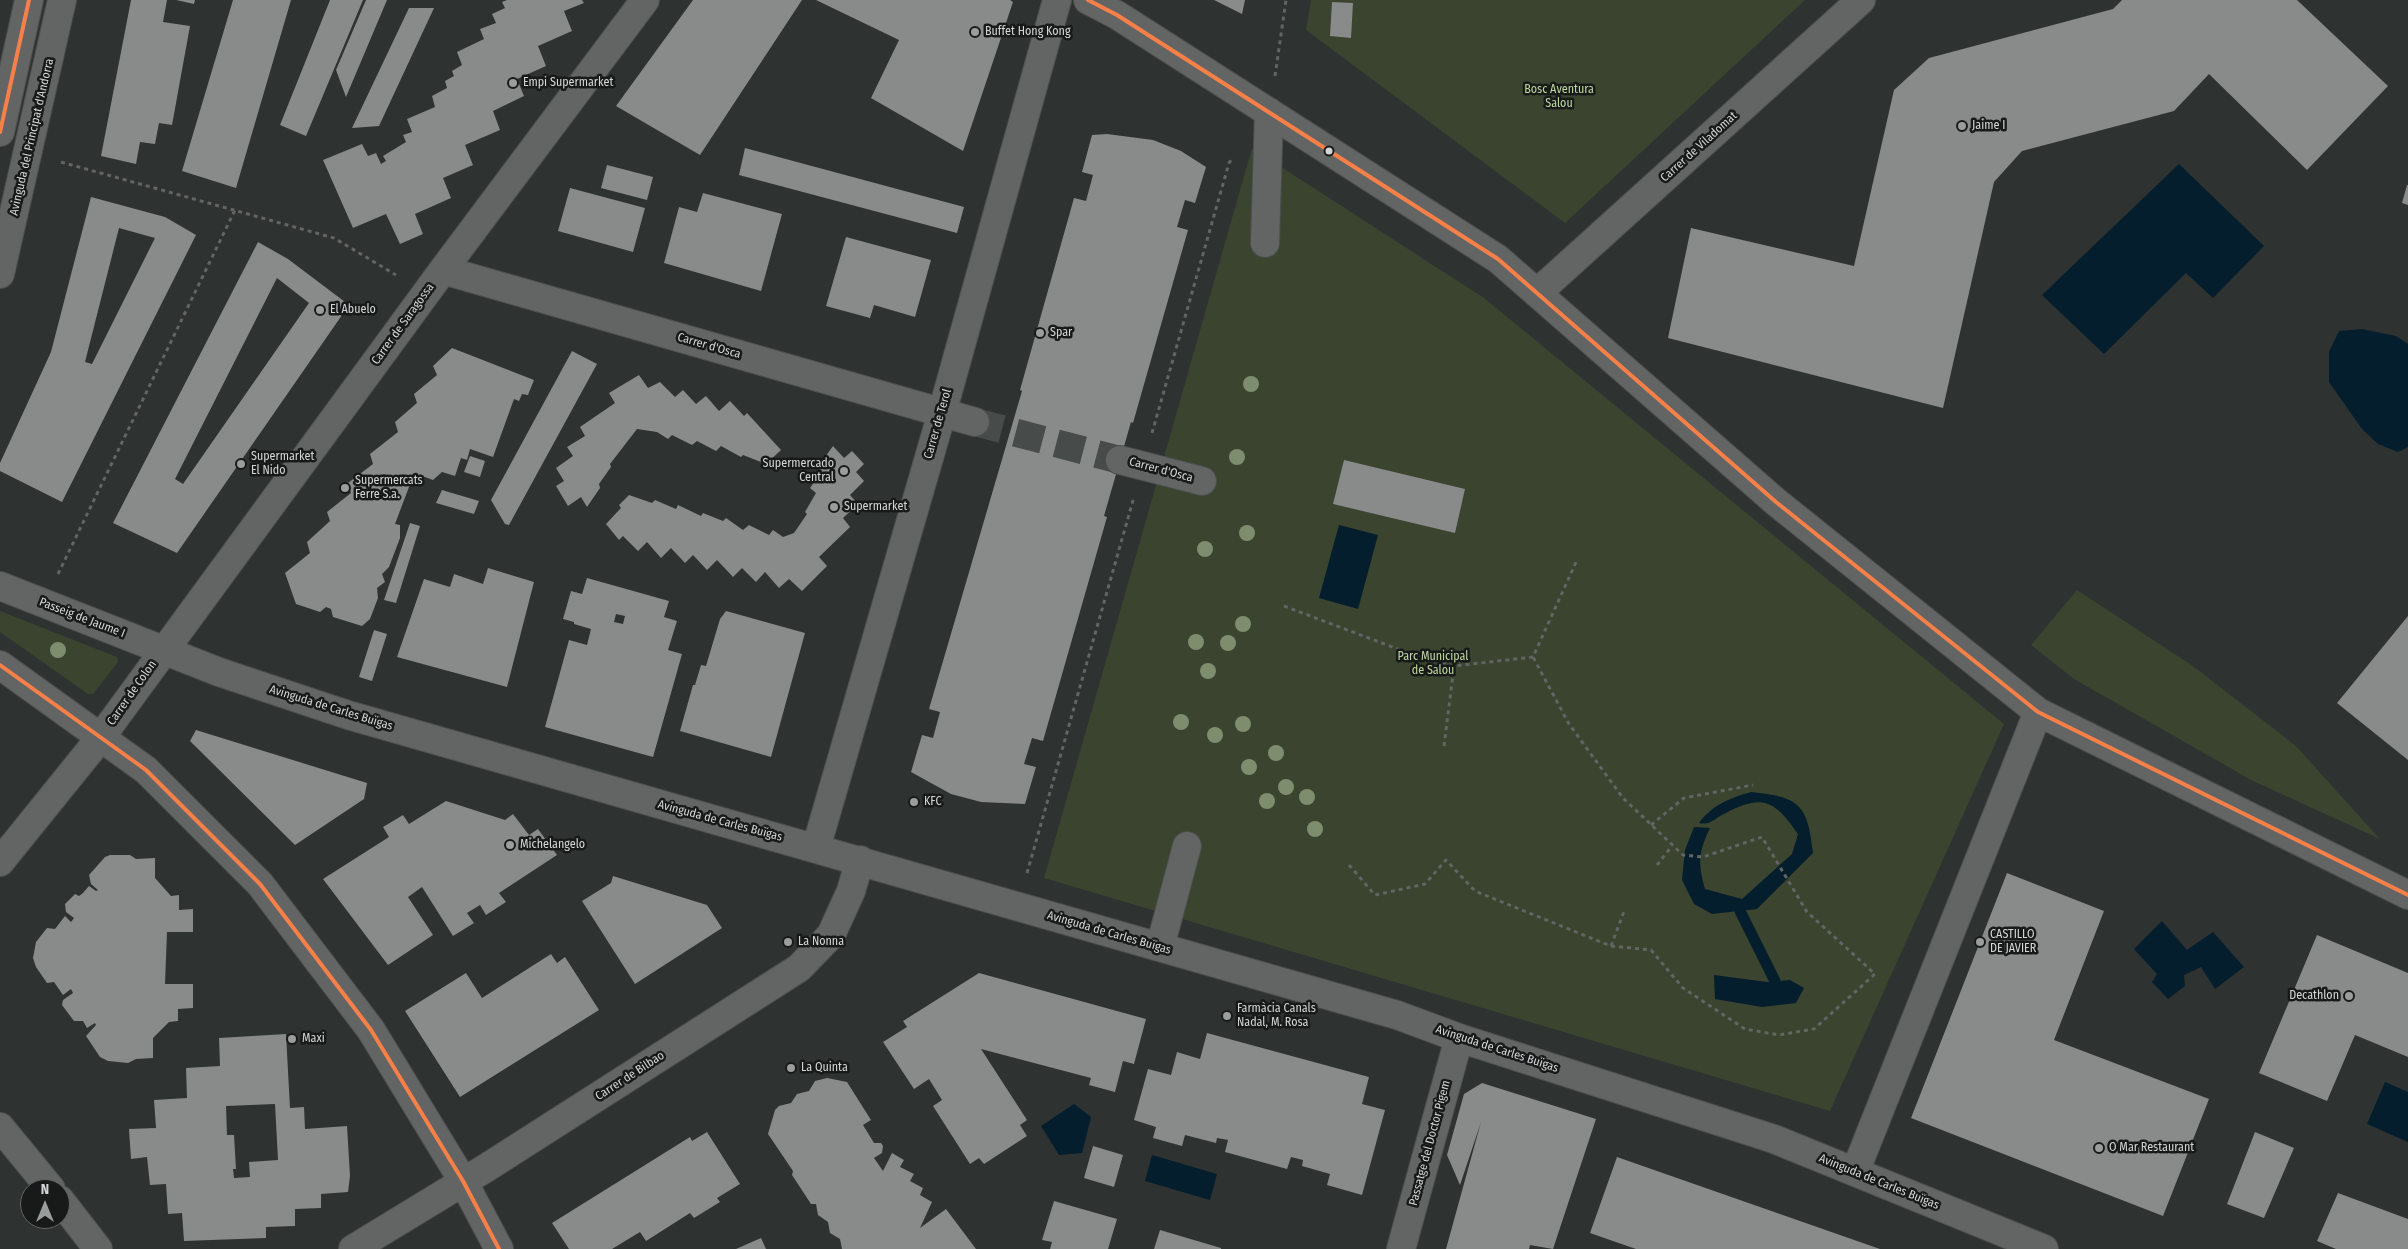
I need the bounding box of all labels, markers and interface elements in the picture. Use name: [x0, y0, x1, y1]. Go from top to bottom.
place label: Buffet Hong Kong: [985, 25, 1071, 39]
marker: Buffet Hong Kong: [969, 26, 981, 38]
street label: Avinguda del Principat d'Andorra: [7, 57, 57, 217]
place label: Empi Supermarket: [523, 76, 613, 90]
marker: Empi Supermarket: [507, 77, 519, 89]
park label: Bosc Aventura Salou: [1524, 83, 1594, 111]
street label: Carrer de Viladomat: [1658, 109, 1740, 185]
place label: Jaime I: [1972, 119, 2005, 133]
marker: Jaime I: [1956, 120, 1968, 132]
unlabelled marker: [1324, 146, 1334, 156]
street label: Carrer de Saragossa: [369, 280, 437, 368]
place label: El Abuelo: [330, 303, 376, 317]
marker: El Abuelo: [314, 304, 326, 316]
place label: Spar: [1050, 326, 1072, 340]
marker: Spar: [1034, 327, 1046, 339]
street label: Carrer d'Osca: [676, 330, 742, 362]
street label: Carrer de Terol: [921, 387, 955, 461]
place label: Supermarket El Nido: [251, 450, 314, 478]
street label: Carrer d'Osca: [1128, 455, 1194, 485]
place label: Supermercado Central: [763, 457, 834, 485]
marker: Supermarket El Nido: [235, 458, 247, 470]
marker: Supermercado Central: [838, 465, 850, 477]
place label: Supermercats Ferre S.a.: [355, 474, 423, 502]
marker: Supermercats Ferre S.a.: [339, 482, 351, 494]
place label: Supermarket: [844, 500, 907, 514]
marker: Supermarket: [828, 501, 840, 513]
street label: Passeig de Jaume I: [37, 595, 127, 641]
park label: Parc Municipal de Salou: [1398, 650, 1468, 678]
street label: Carrer de Colon: [104, 658, 160, 728]
street label: Avinguda de Carles Buïgas: [268, 682, 394, 734]
place label: KFC: [924, 795, 941, 809]
marker: KFC: [908, 796, 920, 808]
street label: Avinguda de Carles Buïgas: [656, 797, 784, 845]
place label: Michelangelo: [520, 838, 585, 852]
marker: Michelangelo: [504, 839, 516, 851]
street label: Avinguda de Carles Buïgas: [1045, 908, 1173, 958]
place label: CASTILLO DE JAVIER: [1990, 928, 2036, 956]
place label: La Nonna: [798, 935, 844, 949]
marker: La Nonna: [782, 936, 794, 948]
marker: CASTILLO DE JAVIER: [1974, 936, 1986, 948]
place label: Decathlon: [2289, 989, 2339, 1003]
marker: Decathlon: [2343, 990, 2355, 1002]
place label: Farmàcia Canals Nadal, M. Rosa: [1237, 1002, 1316, 1030]
marker: Farmàcia Canals Nadal, M. Rosa: [1221, 1010, 1233, 1022]
street label: Avinguda de Carles Buïgas: [1434, 1022, 1560, 1076]
place label: Maxi: [302, 1032, 325, 1046]
marker: Maxi: [286, 1033, 298, 1045]
street label: Carrer de Bilbao: [593, 1048, 667, 1104]
place label: La Quinta: [801, 1061, 848, 1075]
marker: La Quinta: [785, 1062, 797, 1074]
street label: Passatge del Doctor Pigem: [1406, 1079, 1454, 1207]
place label: O Mar Restaurant: [2109, 1141, 2194, 1155]
marker: O Mar Restaurant: [2093, 1142, 2105, 1154]
street label: Avinguda de Carles Buïgas: [1817, 1151, 1941, 1213]
north arrow: [20, 1179, 70, 1229]
text: N: [41, 1181, 49, 1198]

